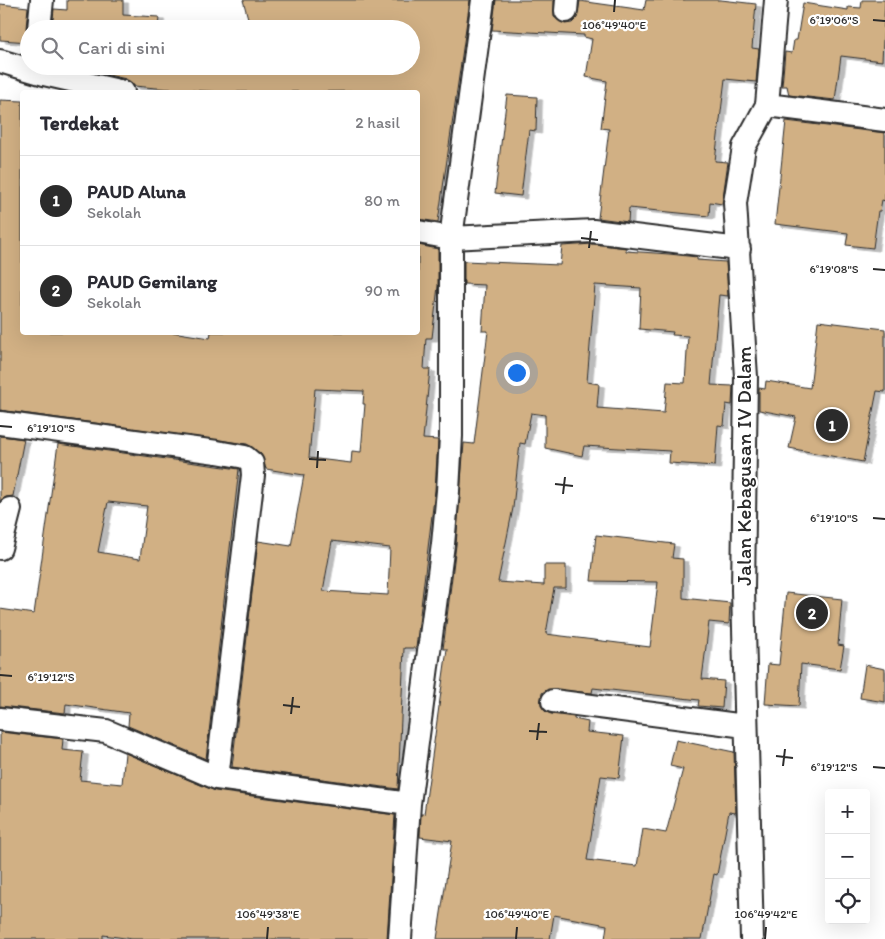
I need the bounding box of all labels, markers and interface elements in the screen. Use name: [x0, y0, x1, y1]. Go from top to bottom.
text: 6°19'06"S: [810, 13, 859, 27]
text: 106°49'40"E: [582, 18, 646, 32]
search box: [20, 20, 420, 75]
icon: search: [38, 34, 66, 62]
text: Cari di sini: [78, 36, 165, 59]
text: Terdekat: [40, 110, 119, 135]
text: 2 hasil: [355, 113, 400, 132]
text: PAUD Aluna: [87, 180, 186, 203]
text: 1: [52, 191, 60, 210]
text: 80 m: [364, 191, 400, 210]
text: Sekolah: [87, 203, 141, 222]
text: 6°19'08"S: [809, 262, 859, 276]
text: PAUD Gemilang: [87, 270, 217, 293]
text: 2: [52, 281, 60, 300]
text: 90 m: [365, 281, 400, 300]
text: Sekolah: [87, 293, 141, 312]
street label: Jalan Kebagusan IV Dalam: [731, 346, 756, 586]
your location: [504, 360, 530, 386]
pin: 1: [816, 406, 848, 444]
text: 6°19'10"S: [27, 421, 75, 435]
text: 6°19'10"S: [810, 511, 858, 525]
pin: 2: [796, 594, 828, 632]
text: 6°19'12"S: [28, 670, 75, 684]
text: 6°19'12"S: [811, 760, 858, 774]
map controls: [825, 789, 870, 924]
button: +: [825, 789, 870, 834]
button: −: [825, 834, 870, 879]
button: locate: [825, 879, 870, 924]
text: 106°49'38"E: [237, 907, 300, 921]
text: 106°49'40"E: [485, 907, 549, 921]
text: 106°49'42"E: [734, 907, 798, 921]

